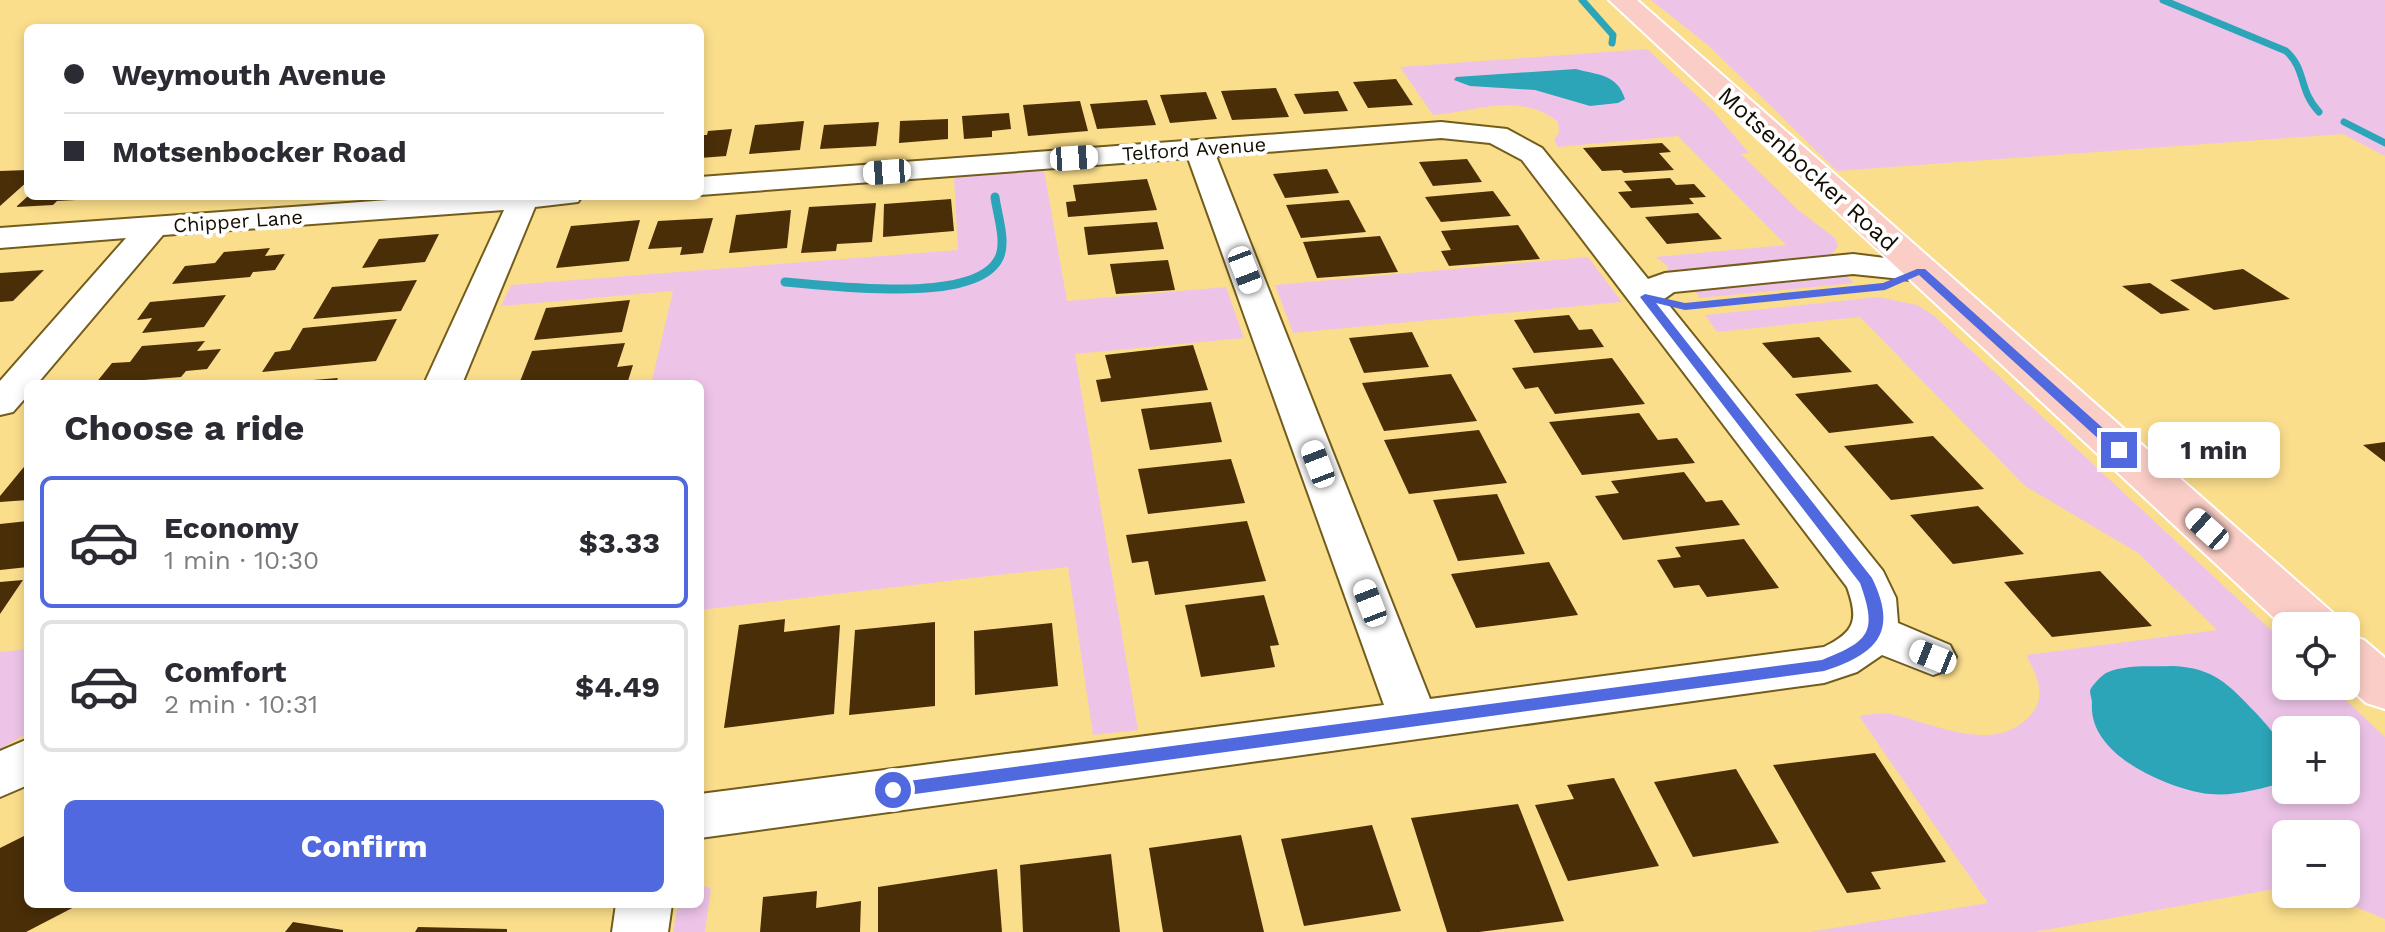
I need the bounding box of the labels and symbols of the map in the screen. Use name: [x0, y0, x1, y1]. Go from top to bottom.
street label: Motsenbocker Road: [1712, 81, 1904, 257]
street label: Telford Avenue: [1121, 132, 1267, 166]
car: [1049, 144, 1099, 172]
car: [862, 158, 912, 186]
street label: Chipper Lane: [172, 205, 304, 237]
car: [1225, 243, 1265, 297]
callout: 1 min: [2147, 422, 2279, 478]
route end: [2101, 432, 2137, 468]
car: [1298, 437, 1338, 491]
car: [2181, 504, 2233, 554]
car: [1350, 576, 1390, 630]
car: [1906, 637, 1960, 677]
route start: [875, 772, 911, 808]

